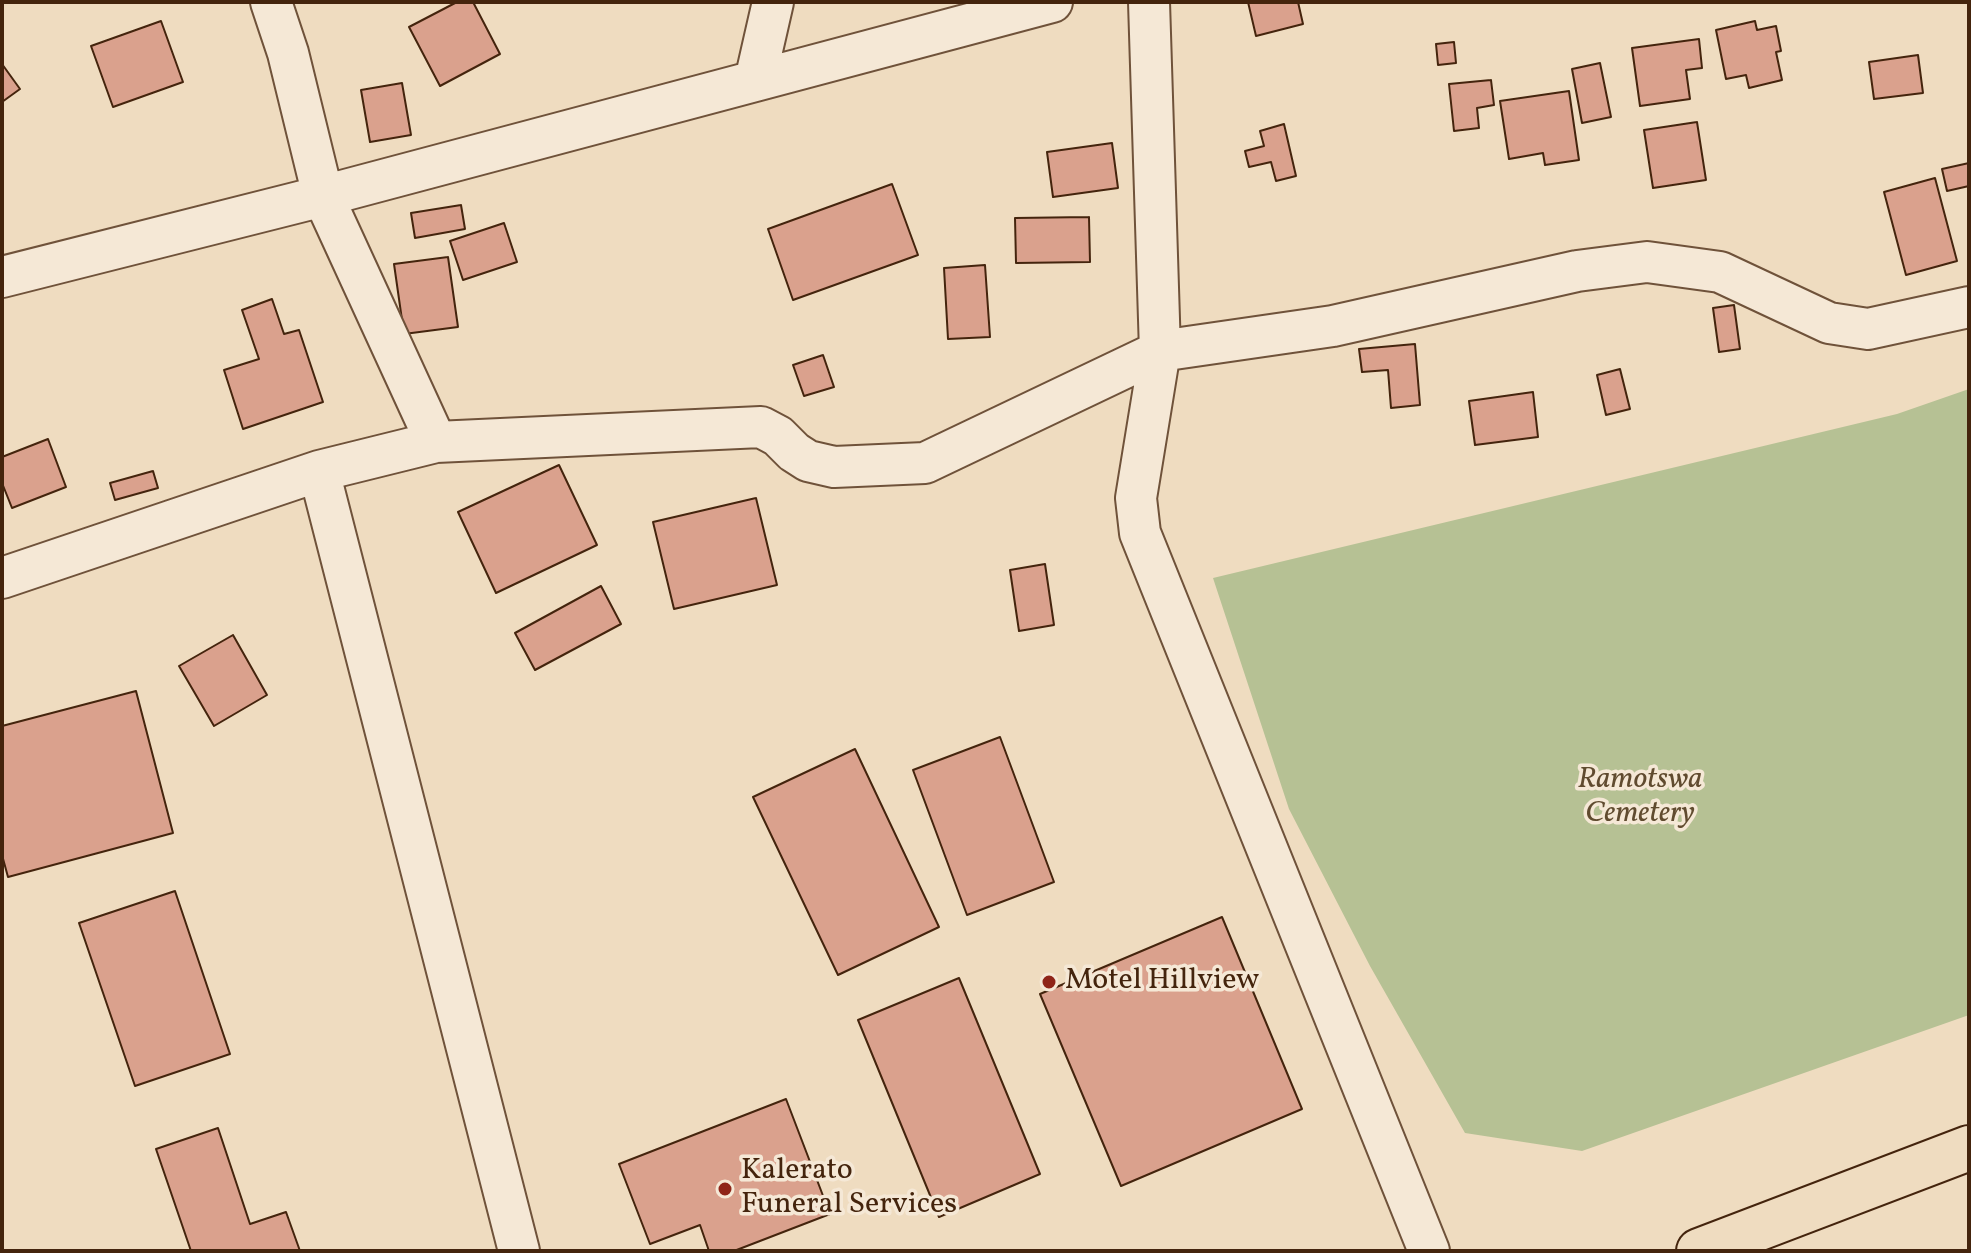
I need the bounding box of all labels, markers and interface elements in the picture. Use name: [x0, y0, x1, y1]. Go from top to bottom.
park label: Ramotswa Cemetery: [1578, 763, 1702, 834]
place label: Motel Hillview: [1065, 964, 1259, 1000]
marker: Motel Hillview: [1040, 973, 1058, 991]
place label: Kalerato Funeral Services: [741, 1154, 957, 1224]
marker: Kalerato Funeral Services: [716, 1180, 734, 1198]

